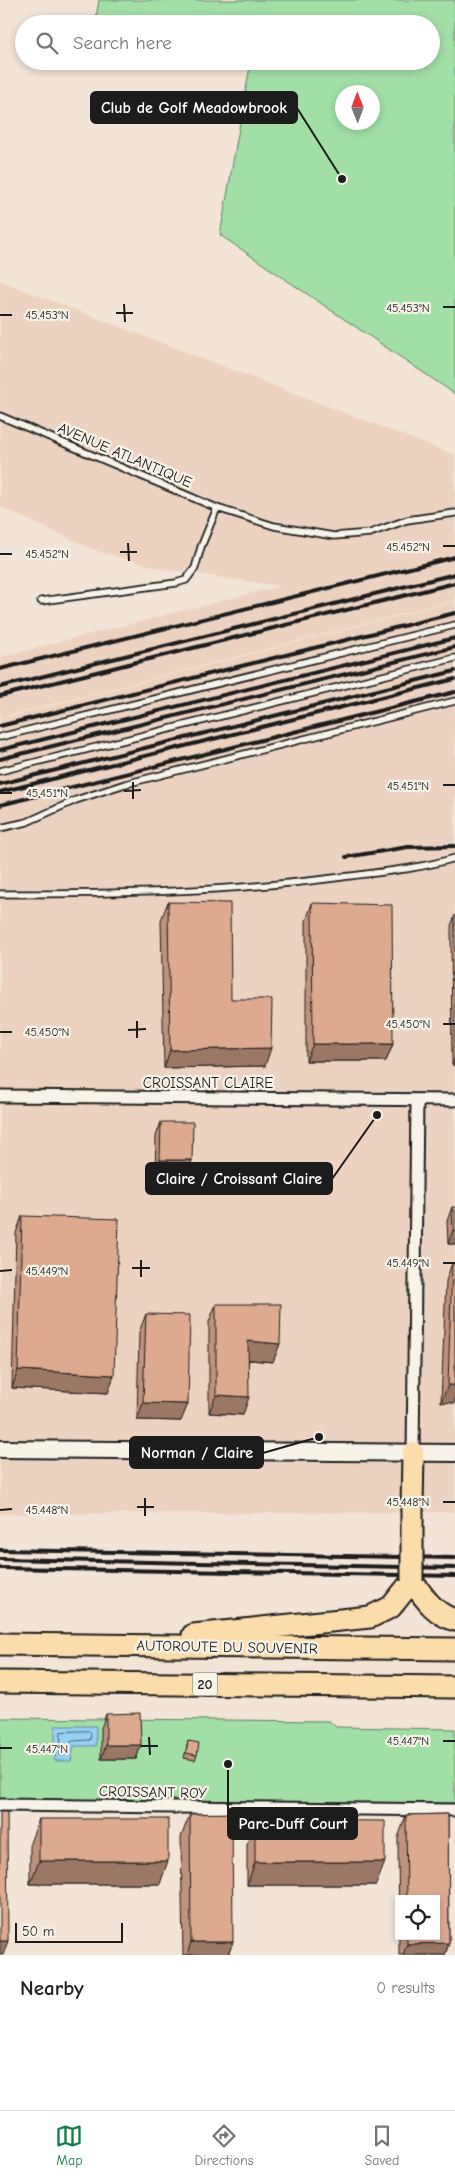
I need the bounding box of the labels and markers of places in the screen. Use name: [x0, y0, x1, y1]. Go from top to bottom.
callout: Club de Golf Meadowbrook: [91, 92, 297, 123]
callout: Claire / Croissant Claire: [146, 1163, 332, 1194]
callout: Norman / Claire: [130, 1437, 263, 1468]
callout: Parc-Duff Court: [228, 1808, 357, 1839]

